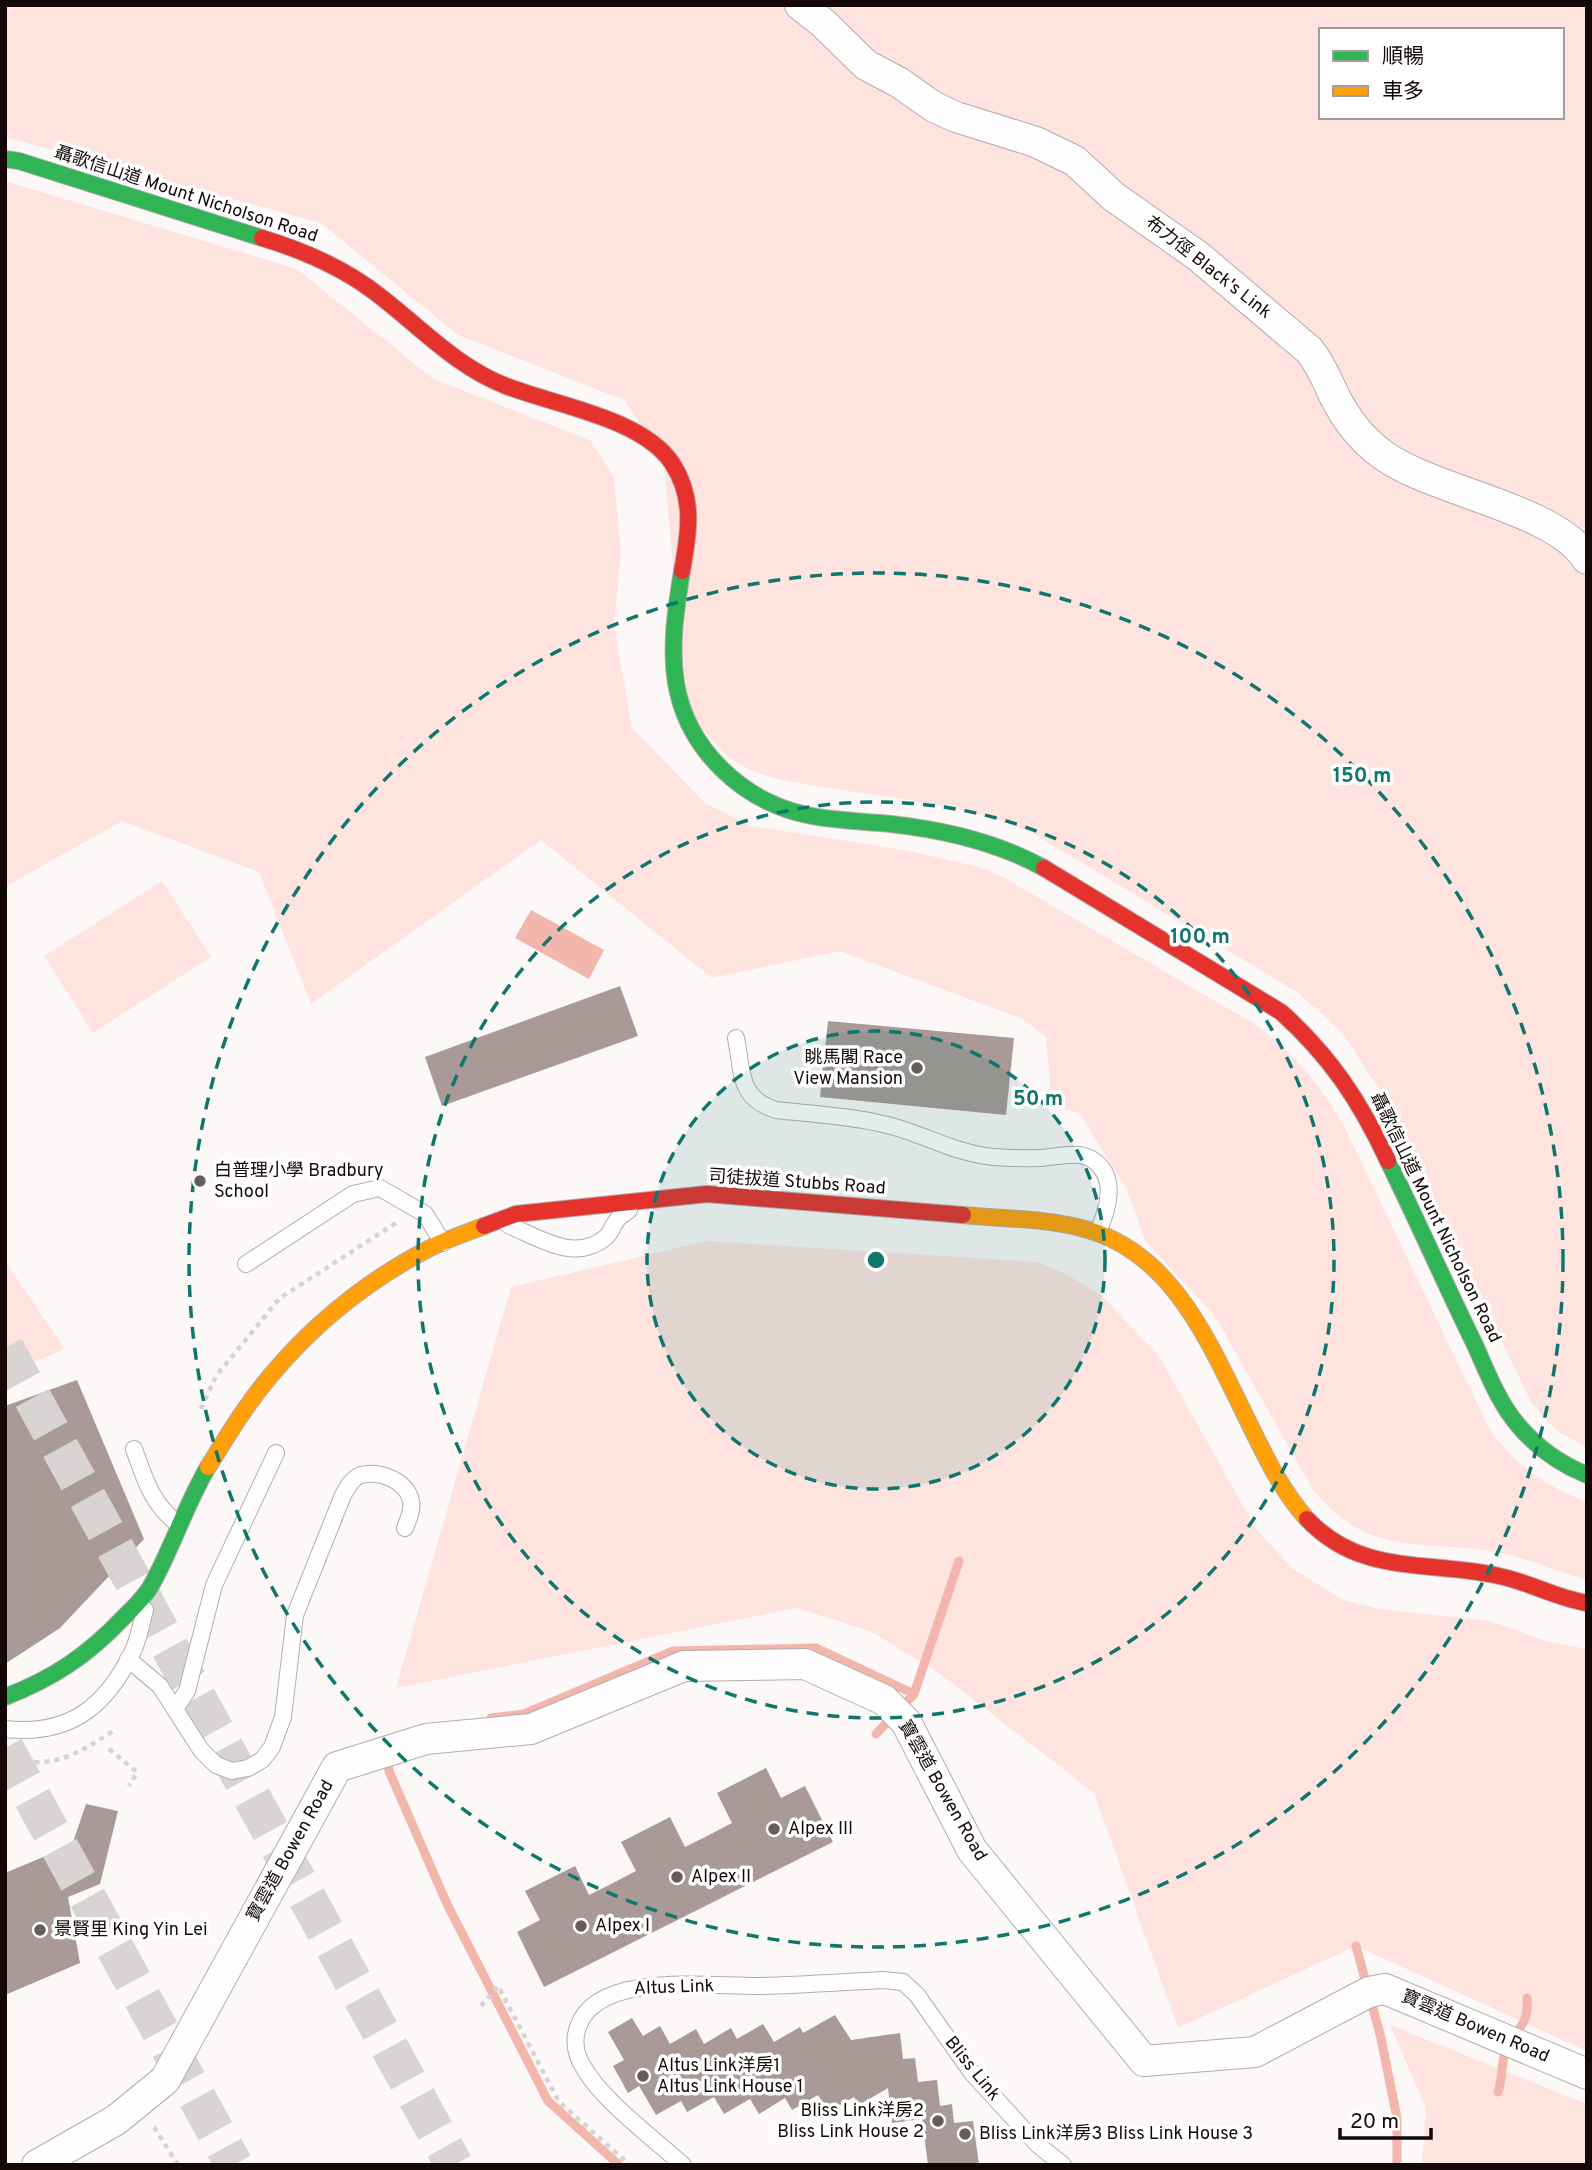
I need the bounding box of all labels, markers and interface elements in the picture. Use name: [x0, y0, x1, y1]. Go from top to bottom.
legend: [1319, 28, 1564, 119]
text: 順暢: [1382, 44, 1424, 71]
text: 車多: [1382, 79, 1424, 106]
street label: 聶歌信山道 Mount Nicholson Road: [51, 141, 321, 249]
street label: 布力徑 Black's Link: [1140, 212, 1276, 324]
text: 150 m: [1333, 763, 1391, 790]
text: 100 m: [1170, 924, 1230, 951]
place label: 眺馬閣 Race View Mansion: [793, 1047, 903, 1091]
marker: 眺馬閣 Race View Mansion: [909, 1060, 925, 1076]
text: 50 m: [1013, 1086, 1063, 1113]
street label: 聶歌信山道 Mount Nicholson Road: [1364, 1089, 1506, 1347]
place label: 白普理小學 Bradbury School: [214, 1160, 384, 1204]
street label: 司徒拔道 Stubbs Road: [708, 1165, 886, 1201]
marker: 白普理小學 Bradbury School: [192, 1173, 208, 1189]
centre of rings: [864, 1248, 888, 1272]
street label: 寶雲道 Bowen Road: [892, 1717, 992, 1865]
street label: 寶雲道 Bowen Road: [242, 1776, 340, 1926]
place label: Alpex III: [788, 1818, 853, 1841]
marker: Alpex III: [766, 1821, 782, 1837]
place label: Alpex II: [691, 1866, 751, 1889]
marker: Alpex II: [669, 1869, 685, 1885]
place label: Alpex I: [595, 1915, 650, 1938]
marker: Alpex I: [573, 1918, 589, 1934]
place label: 景賢里 King Yin Lei: [54, 1919, 208, 1942]
marker: 景賢里 King Yin Lei: [32, 1922, 48, 1938]
street label: Altus Link: [633, 1975, 715, 2001]
street label: 寶雲道 Bowen Road: [1397, 1985, 1553, 2069]
street label: Bliss Link: [939, 2032, 1005, 2106]
place label: Altus Link洋房1 Altus Link House 1: [657, 2055, 803, 2099]
marker: Altus Link洋房1 Altus Link House 1: [635, 2068, 651, 2084]
scale bar: [1340, 2096, 1431, 2140]
place label: Bliss Link洋房2 Bliss Link House 2: [777, 2100, 924, 2144]
text: 20 m: [1350, 2109, 1399, 2136]
marker: Bliss Link洋房2 Bliss Link House 2: [930, 2113, 946, 2129]
place label: Bliss Link洋房3 Bliss Link House 3: [979, 2123, 1253, 2146]
marker: Bliss Link洋房3 Bliss Link House 3: [957, 2126, 973, 2142]

